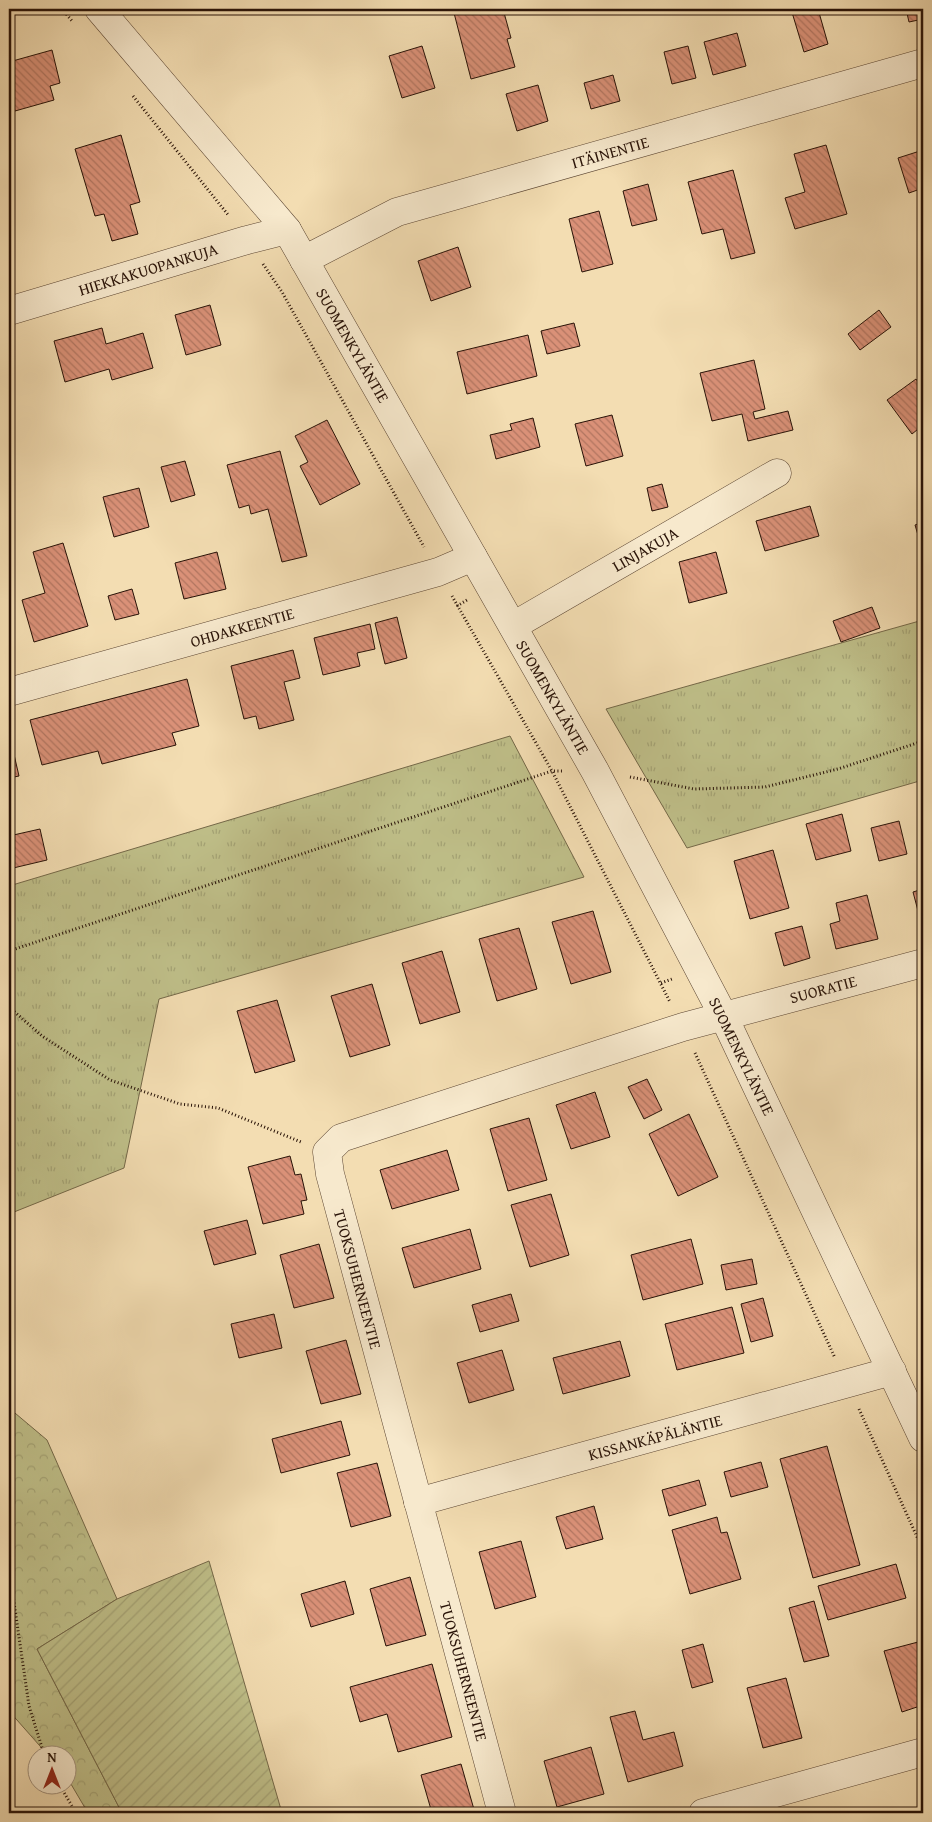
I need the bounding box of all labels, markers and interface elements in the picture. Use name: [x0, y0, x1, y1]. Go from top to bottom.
street label: ITÄINENTIE: [568, 130, 652, 174]
street label: HIEKKAKUOPANKUJA: [75, 236, 221, 302]
street label: SUOMENKYLÄNTIE: [310, 283, 396, 407]
street label: LINJAKUJA: [608, 520, 683, 578]
street label: OHDAKKEENTIE: [187, 601, 297, 653]
street label: SUOMENKYLÄNTIE: [510, 635, 596, 759]
street label: SUORATIE: [787, 969, 859, 1009]
street label: SUOMENKYLÄNTIE: [703, 993, 781, 1119]
street label: TUOKSUHERNEENTIE: [328, 1206, 388, 1352]
street label: KISSANKÄPÄLÄNTIE: [585, 1408, 725, 1466]
street label: TUOKSUHERNEENTIE: [434, 1598, 494, 1744]
north arrow: [28, 1744, 78, 1794]
text: N: [47, 1747, 57, 1767]

